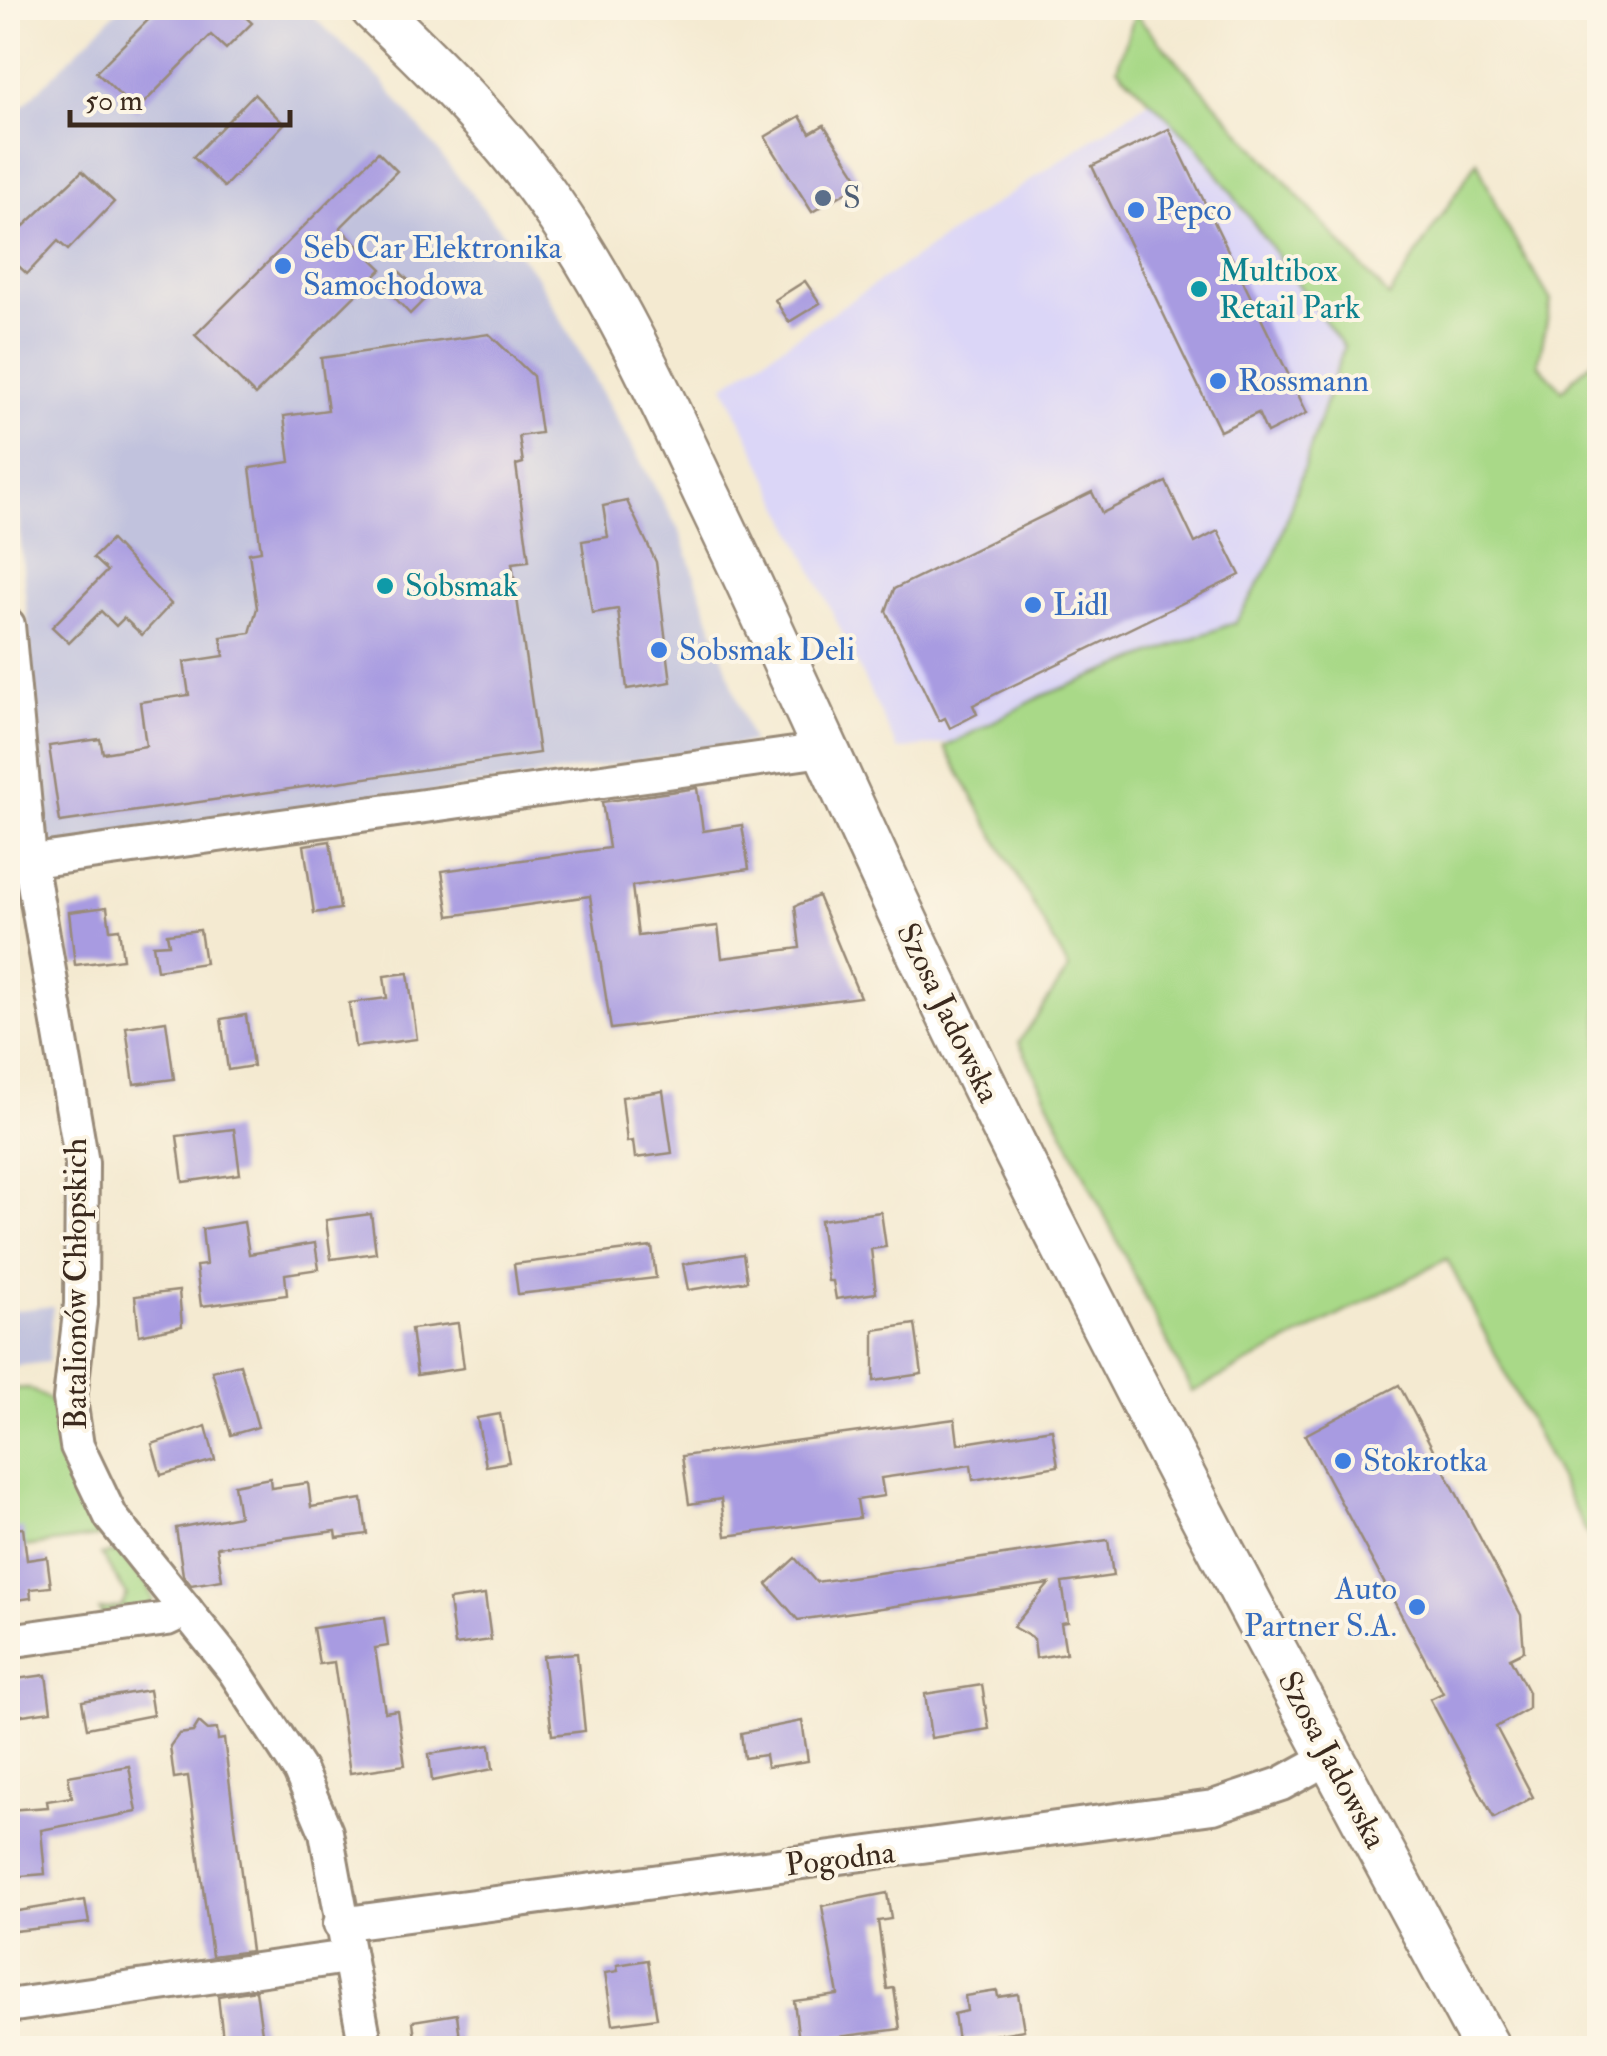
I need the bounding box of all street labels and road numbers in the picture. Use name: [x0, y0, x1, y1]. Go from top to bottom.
street label: Szosa Jadowska: [887, 917, 1009, 1110]
street label: Batalionów Chłopskich: [56, 1138, 96, 1430]
street label: Szosa Jadowska: [1269, 1665, 1396, 1856]
street label: Pogodna: [783, 1832, 898, 1886]

